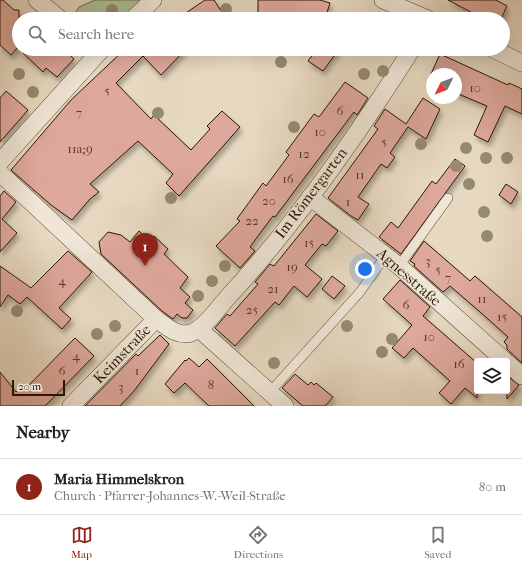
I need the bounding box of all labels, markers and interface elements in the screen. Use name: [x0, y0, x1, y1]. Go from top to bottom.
search box: [12, 12, 510, 56]
icon: search: [26, 23, 48, 45]
text: Search here: [58, 25, 134, 43]
north arrow: [426, 68, 462, 104]
house number: 10: [469, 80, 481, 95]
house number: 5: [104, 83, 110, 98]
house number: 6: [336, 103, 344, 118]
house number: 7: [76, 105, 82, 120]
house number: 10: [314, 124, 326, 139]
house number: 5: [381, 134, 387, 149]
house number: 11a;9: [67, 141, 93, 156]
street label: Im Römergarten: [271, 144, 351, 242]
house number: 12: [298, 146, 310, 161]
house number: 11: [355, 167, 365, 182]
house number: 16: [282, 171, 295, 186]
house number: 20: [262, 193, 276, 208]
house number: 1: [346, 194, 350, 209]
house number: 22: [245, 213, 259, 228]
pin: 1: [132, 233, 158, 266]
house number: 15: [304, 235, 314, 250]
street label: Agnesstraße: [372, 244, 445, 310]
house number: 3: [425, 253, 431, 268]
house number: 19: [286, 259, 298, 274]
your location: [355, 259, 375, 279]
house number: 5: [435, 262, 441, 277]
house number: 7: [445, 270, 451, 285]
house number: 4: [58, 273, 66, 288]
house number: 21: [267, 281, 279, 296]
house number: 11: [477, 291, 487, 306]
house number: 6: [402, 297, 410, 312]
house number: 25: [246, 302, 259, 317]
house number: 15: [497, 309, 507, 324]
street label: Keimstraße: [90, 320, 155, 387]
house number: 10: [423, 329, 435, 344]
house number: 4: [72, 348, 80, 363]
house number: 16: [453, 356, 466, 371]
map controls: [474, 358, 510, 394]
button: layers: [474, 358, 510, 394]
house number: 6: [58, 363, 66, 378]
house number: 1: [135, 363, 139, 378]
house number: 8: [208, 377, 214, 392]
scale bar: [12, 378, 65, 397]
house number: 3: [118, 379, 124, 394]
text: 20 m: [18, 380, 41, 393]
text: Nearby: [16, 422, 70, 442]
text: Maria Himmelskron: [54, 470, 184, 488]
text: 1: [27, 479, 31, 494]
text: 80 m: [479, 479, 506, 494]
text: Church · Pfarrer-Johannes-W.-Weil-Straße: [54, 488, 286, 503]
tab: Map: [71, 524, 93, 561]
tab: Directions: [234, 524, 283, 561]
tab: Saved: [424, 524, 451, 561]

